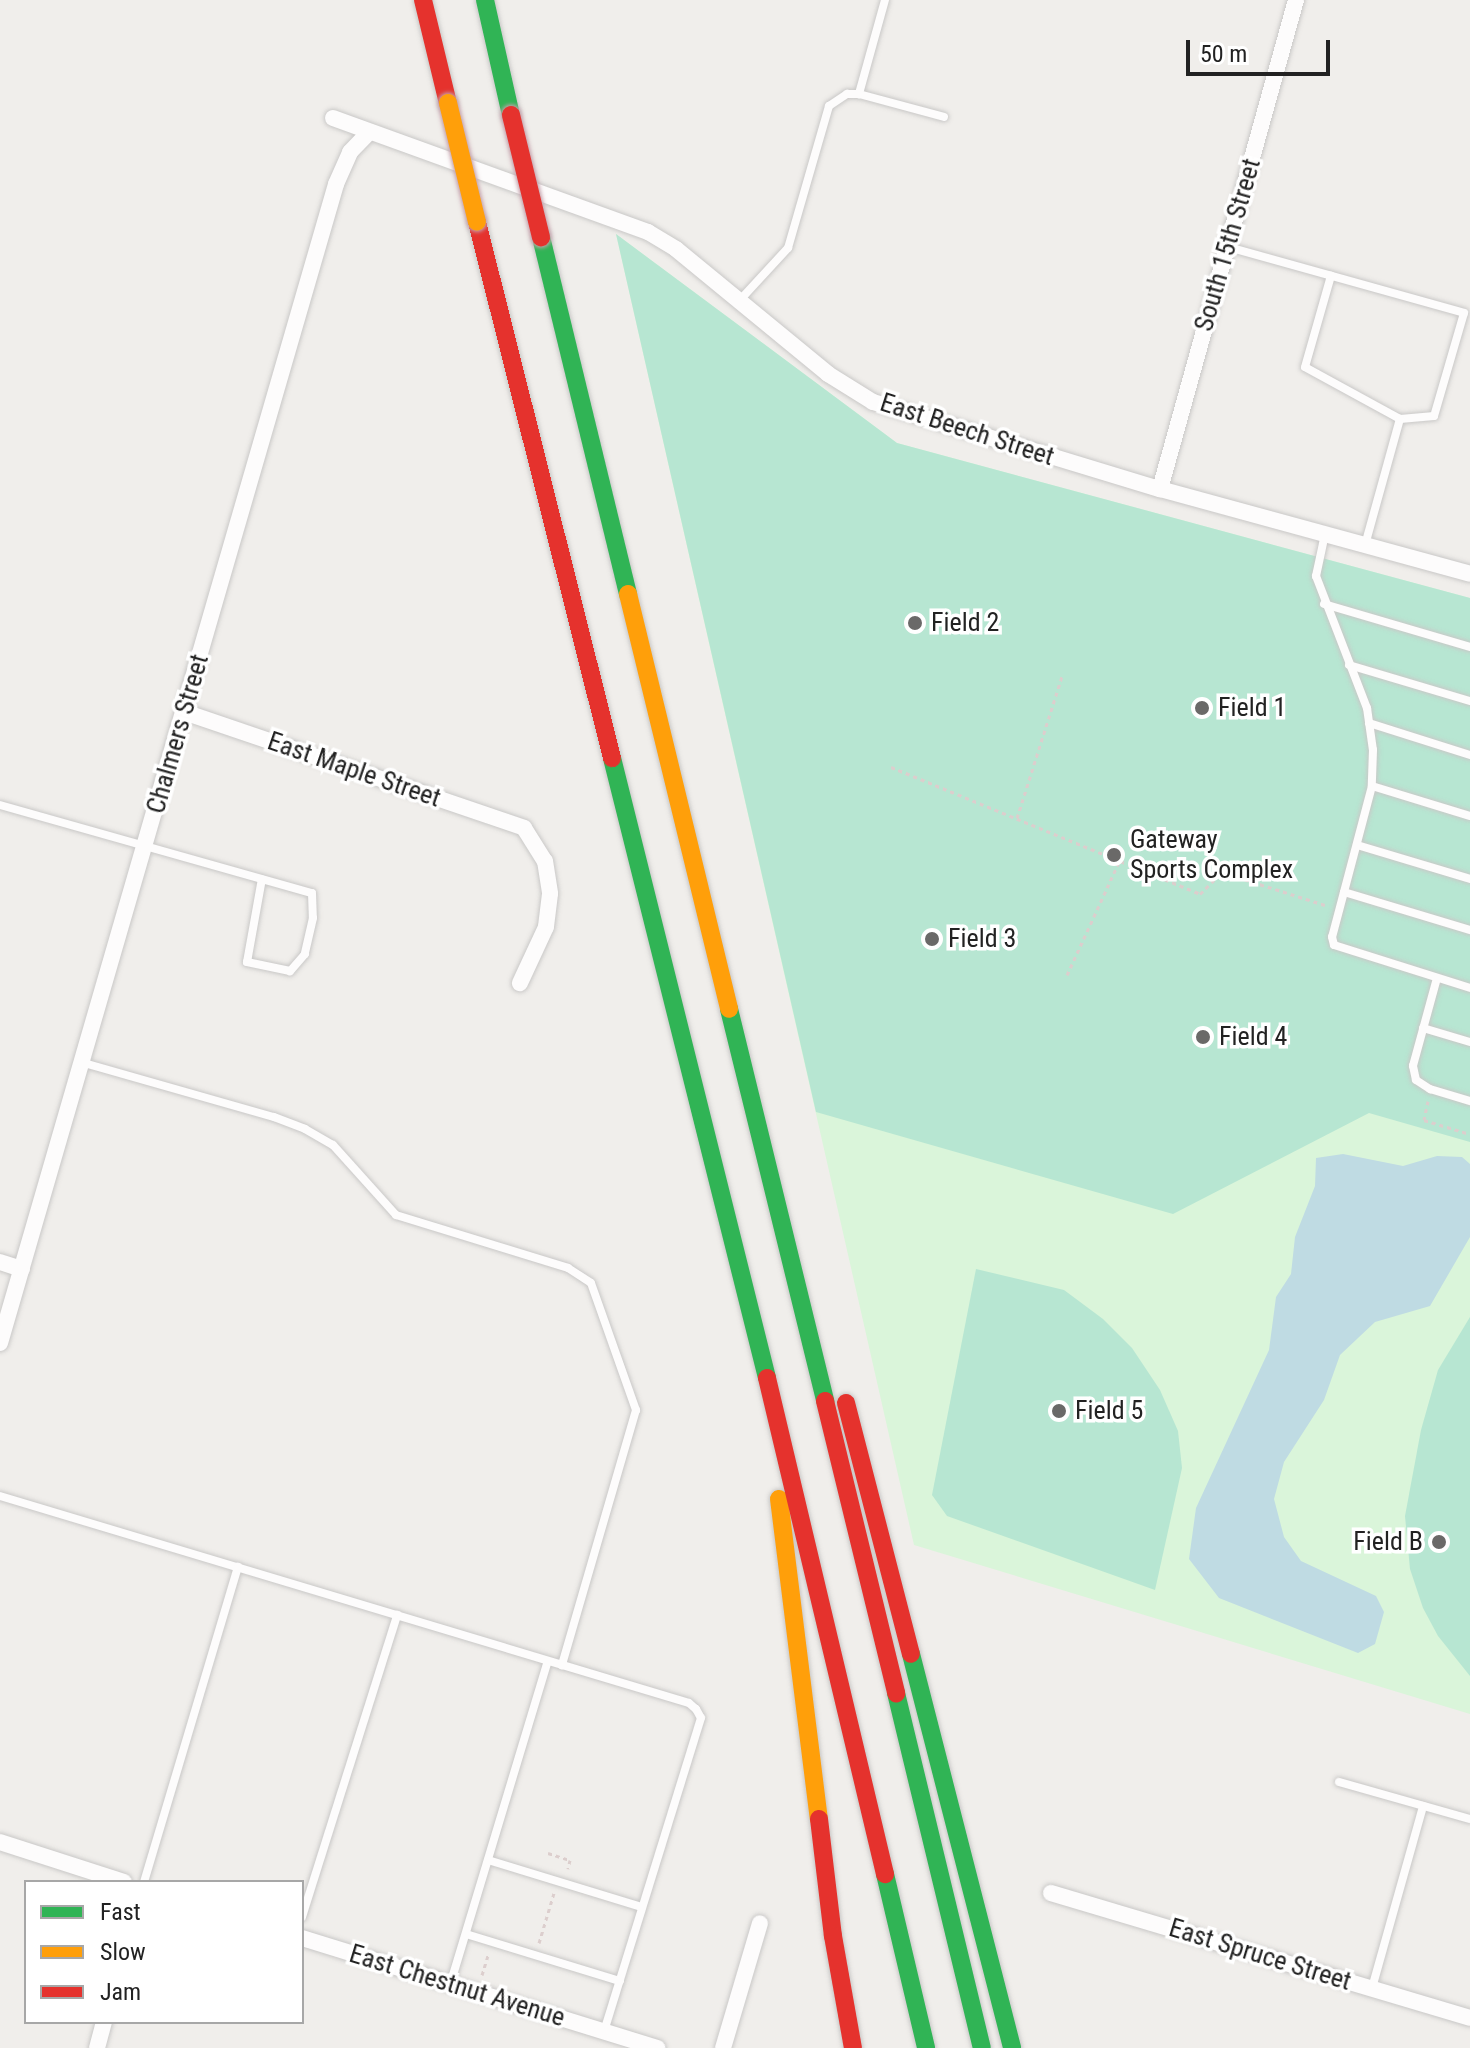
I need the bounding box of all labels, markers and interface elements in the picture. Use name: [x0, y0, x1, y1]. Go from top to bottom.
scale bar: [1190, 24, 1334, 74]
text: 50 m: [1200, 40, 1247, 68]
street label: South 15th Street: [1188, 155, 1268, 335]
street label: East Beech Street: [876, 387, 1058, 473]
place label: Field 2: [931, 607, 999, 639]
marker: Field 2: [906, 614, 924, 632]
street label: Chalmers Street: [140, 651, 216, 817]
place label: Field 1: [1218, 692, 1286, 724]
marker: Field 1: [1193, 699, 1211, 717]
street label: East Maple Street: [263, 726, 445, 814]
place label: Gateway Sports Complex: [1130, 824, 1293, 886]
marker: Gateway Sports Complex: [1105, 846, 1123, 864]
place label: Field 3: [948, 923, 1016, 955]
marker: Field 3: [923, 930, 941, 948]
place label: Field 4: [1219, 1021, 1287, 1053]
marker: Field 4: [1194, 1028, 1212, 1046]
place label: Field 5: [1075, 1395, 1143, 1427]
marker: Field 5: [1050, 1402, 1068, 1420]
place label: Field B: [1353, 1526, 1423, 1558]
marker: Field B: [1430, 1533, 1448, 1551]
legend: [24, 1880, 304, 2024]
text: Fast: [100, 1898, 141, 1926]
street label: East Spruce Street: [1165, 1912, 1355, 1998]
text: Slow: [100, 1938, 146, 1966]
street label: East Chestnut Avenue: [346, 1938, 568, 2034]
text: Jam: [100, 1978, 141, 2006]

